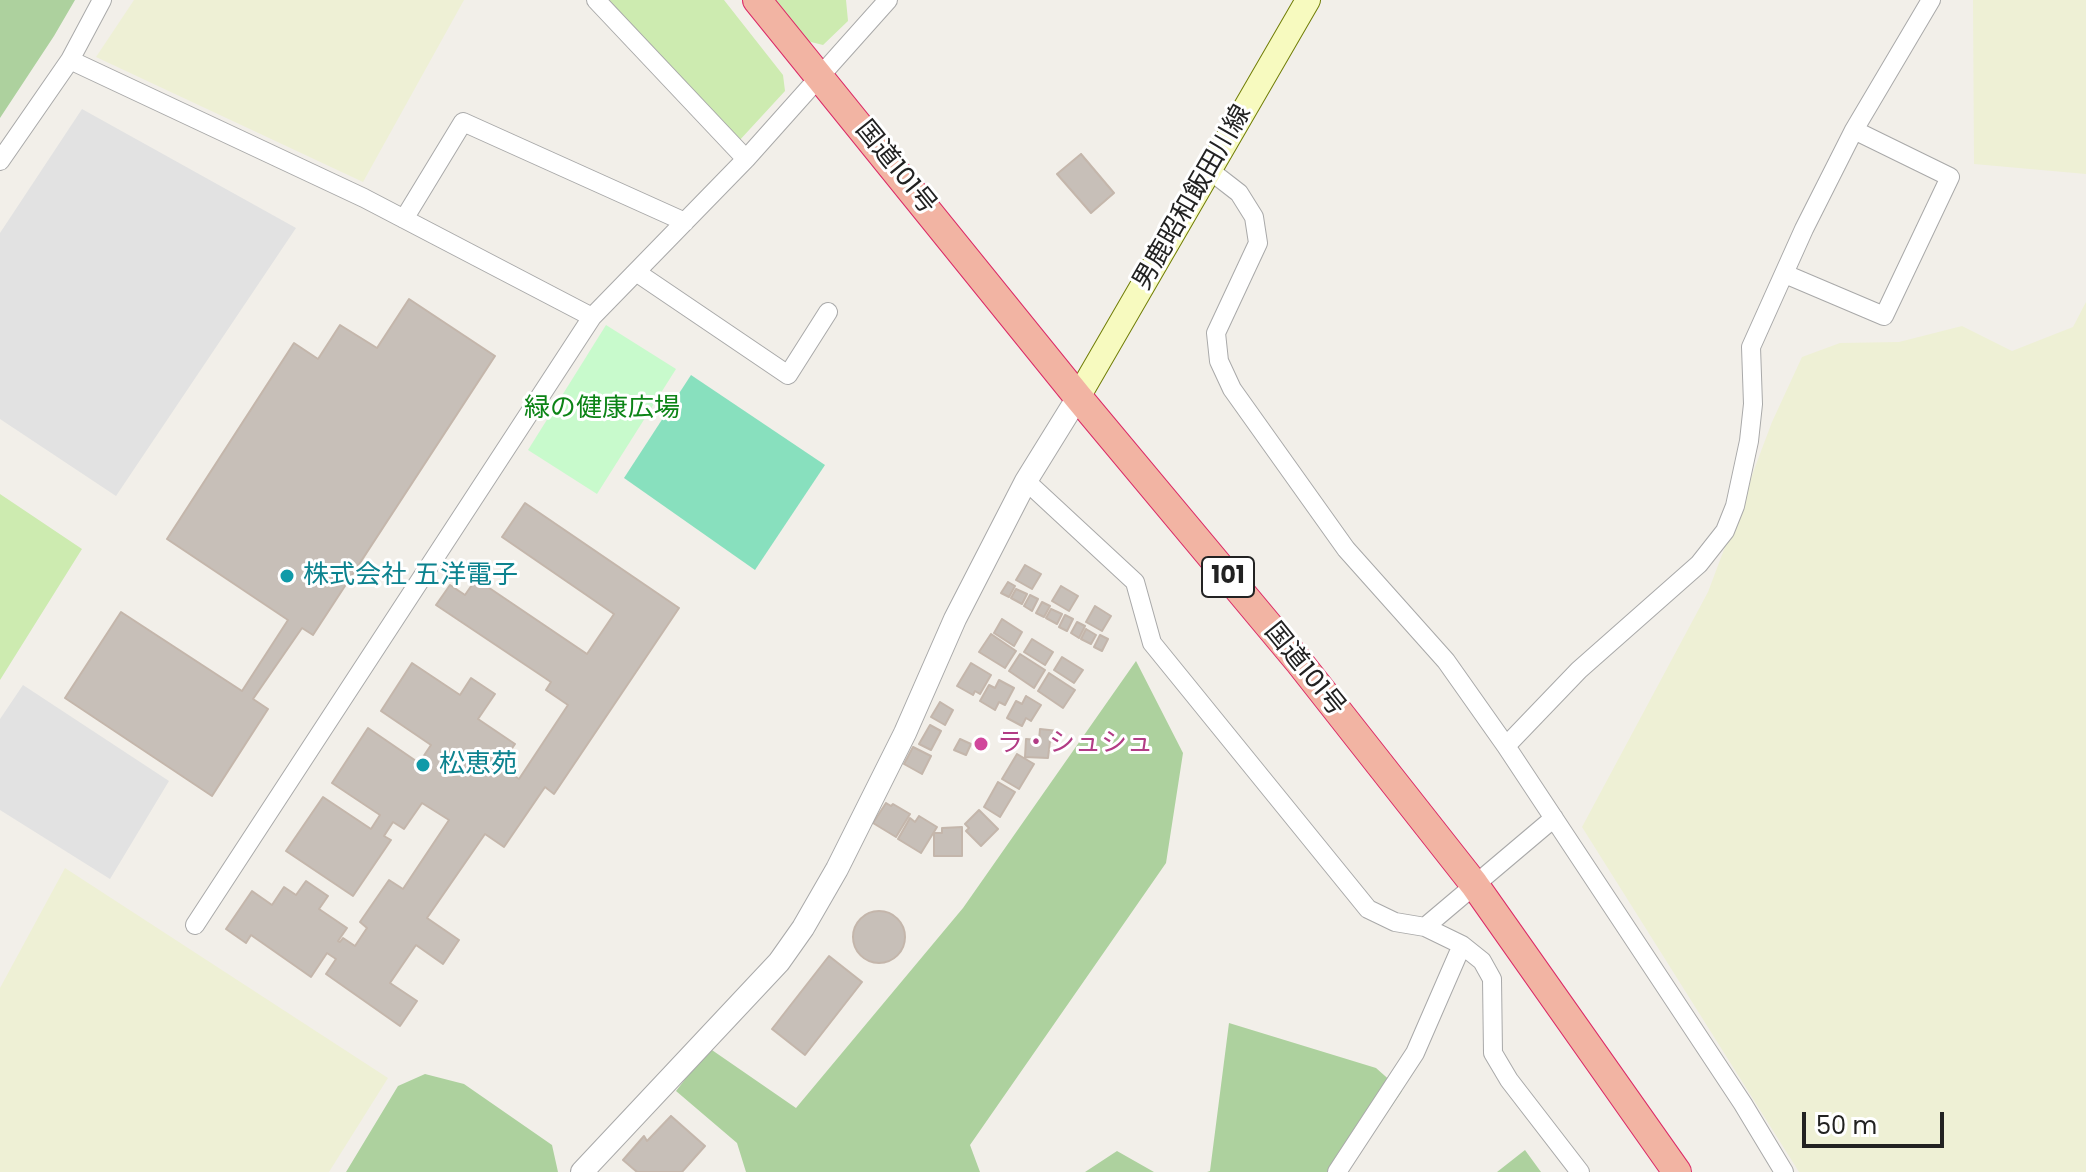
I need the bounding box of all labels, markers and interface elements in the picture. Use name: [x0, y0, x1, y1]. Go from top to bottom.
street label: 男鹿昭和飯田川線: [1127, 100, 1259, 296]
street label: 国道101号: [848, 115, 942, 221]
park label: 緑の健康広場: [524, 393, 680, 425]
road number: 101: [1202, 557, 1254, 597]
place label: 株式会社 五洋電子: [303, 560, 518, 592]
marker: 株式会社 五洋電子: [278, 567, 296, 585]
street label: 国道101号: [1257, 617, 1351, 723]
place label: ラ・シュシュ: [997, 728, 1153, 760]
marker: ラ・シュシュ: [972, 735, 990, 753]
place label: 松恵苑: [439, 749, 517, 781]
marker: 松恵苑: [414, 756, 432, 774]
scale bar: [1806, 1096, 1948, 1146]
text: 50 m: [1816, 1109, 1877, 1142]

